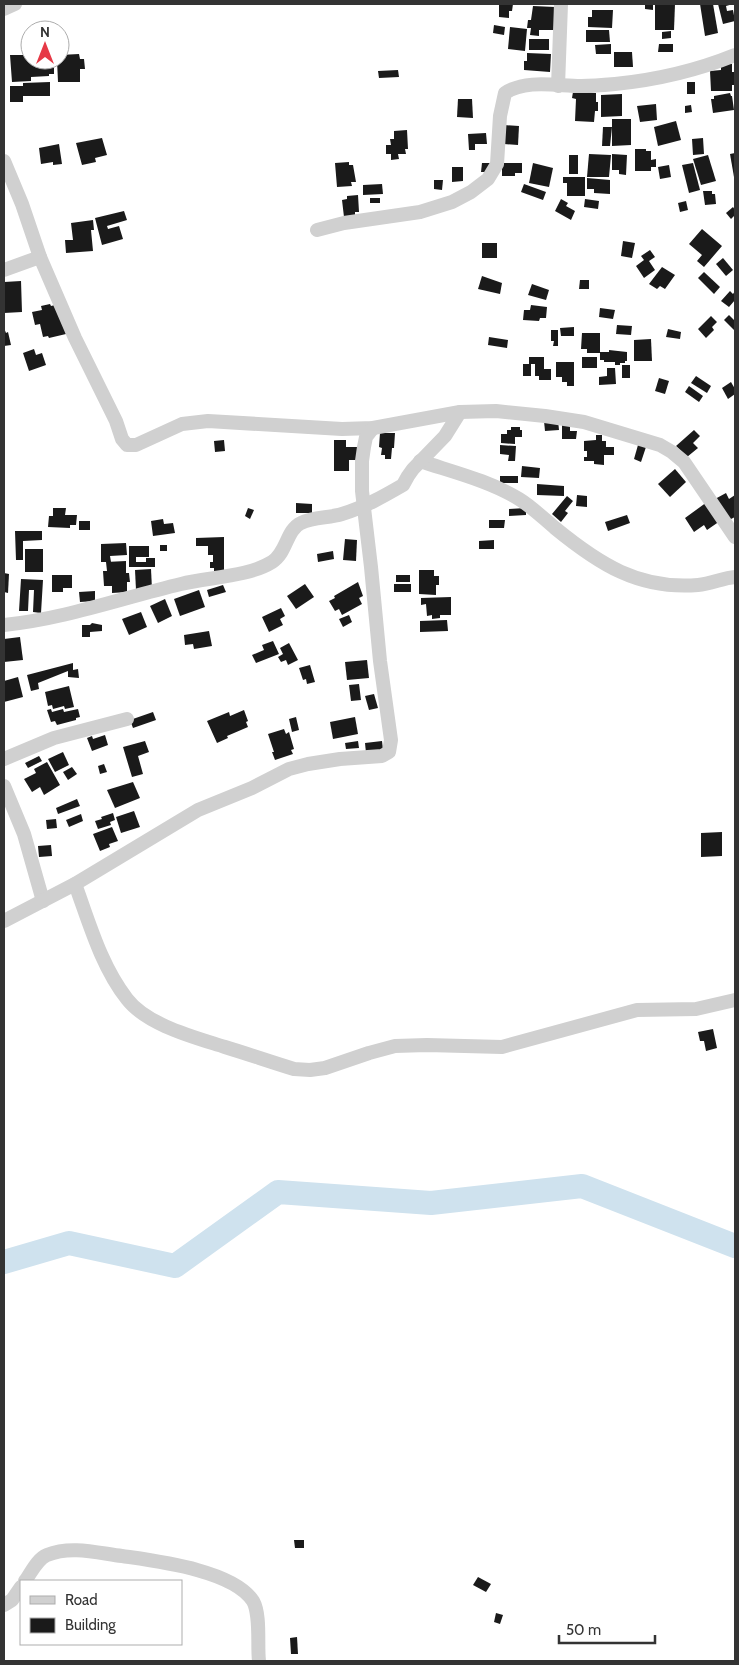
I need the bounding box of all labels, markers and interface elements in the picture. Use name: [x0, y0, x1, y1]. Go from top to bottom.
north arrow: [20, 20, 70, 70]
text: N: [40, 23, 50, 41]
legend: [20, 1580, 182, 1645]
text: Road: [65, 1591, 98, 1609]
scale bar: [559, 1612, 655, 1644]
text: Building: [65, 1616, 116, 1634]
text: 50 m: [566, 1621, 601, 1639]

